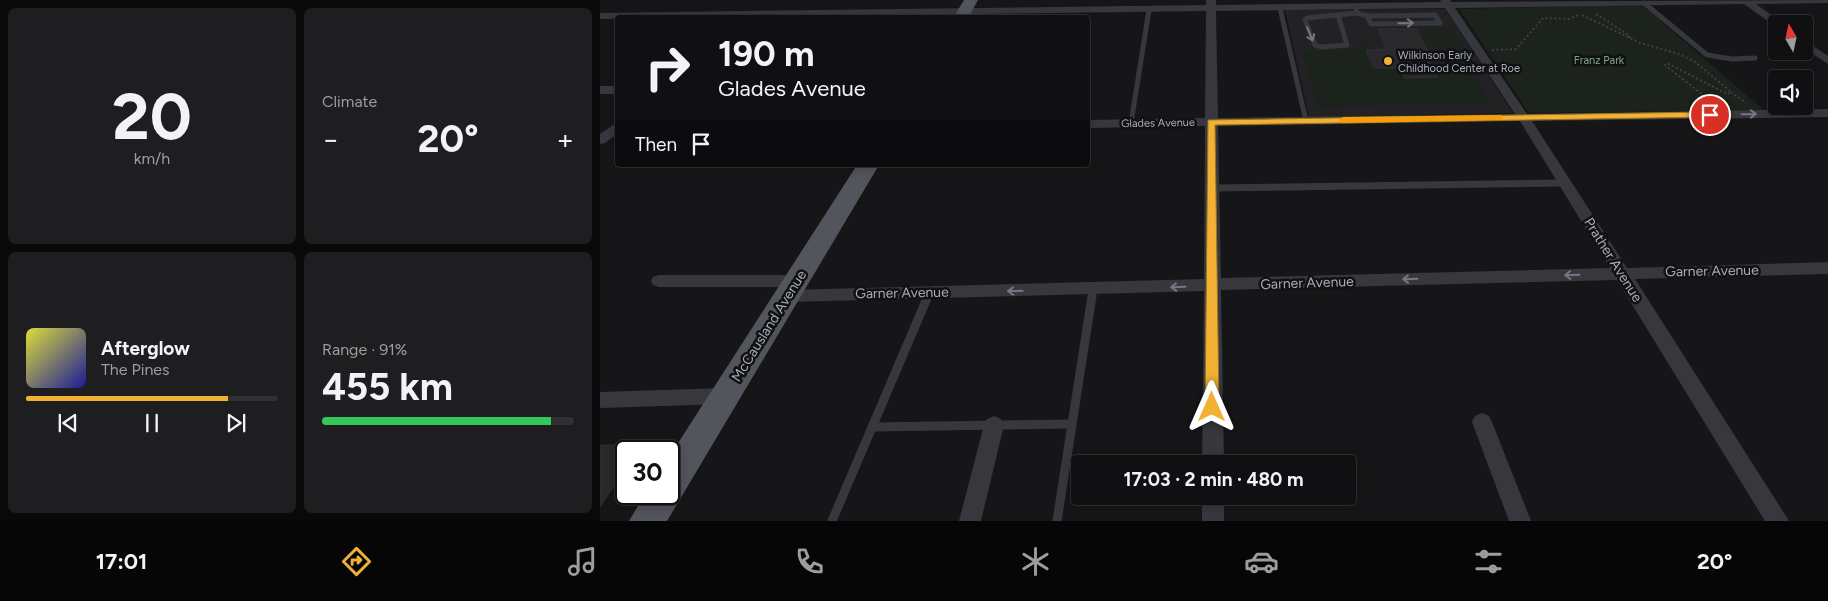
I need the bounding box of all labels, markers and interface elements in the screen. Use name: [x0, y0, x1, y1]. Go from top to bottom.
north arrow: [1768, 15, 1812, 60]
map controls: [1768, 15, 1813, 115]
one-way arrow: [1397, 18, 1413, 28]
one-way arrow: [1307, 26, 1316, 41]
text: 190 m: [718, 33, 815, 75]
icon: right: [635, 35, 700, 100]
place label: Wilkinson Early Childhood Center at Roe: [1398, 49, 1520, 75]
park label: Franz Park: [1574, 54, 1625, 67]
marker: Wilkinson Early Childhood Center at Roe: [1382, 55, 1394, 67]
button: sound: [1768, 70, 1813, 115]
text: Glades Avenue: [718, 75, 866, 102]
text: 20: [112, 77, 192, 155]
text: Climate: [322, 92, 377, 111]
pin: [1689, 94, 1731, 136]
icon: arrive: [1696, 101, 1724, 129]
one-way arrow: [1740, 109, 1756, 119]
text: 20°: [418, 116, 479, 162]
street label: Glades Avenue: [1121, 116, 1195, 130]
text: −: [322, 122, 339, 156]
text: +: [557, 122, 574, 156]
icon: arrive: [687, 130, 715, 158]
text: Then: [635, 133, 677, 156]
text: km/h: [134, 149, 170, 168]
street label: Prather Avenue: [1580, 215, 1646, 306]
street label: Garner Avenue: [1665, 262, 1759, 280]
street label: McCausland Avenue: [728, 267, 810, 385]
one-way arrow: [1565, 270, 1581, 279]
street label: Garner Avenue: [1260, 273, 1354, 293]
one-way arrow: [1402, 275, 1418, 284]
one-way arrow: [1170, 282, 1186, 291]
street label: Garner Avenue: [855, 284, 949, 302]
one-way arrow: [1007, 286, 1024, 296]
text: Afterglow: [101, 337, 190, 360]
text: Range · 91%: [322, 340, 407, 359]
text: The Pines: [101, 360, 170, 379]
text: 455 km: [322, 364, 453, 410]
position arrow: [1185, 380, 1237, 432]
icon: previous: [54, 409, 82, 437]
icon: pause: [138, 409, 166, 437]
icon: next: [222, 409, 250, 437]
speed limit sign: 30: [615, 440, 680, 505]
text: 17:03 · 2 min · 480 m: [1123, 468, 1304, 491]
icon: directions: [339, 544, 374, 579]
icon: music: [565, 544, 600, 579]
icon: phone: [792, 544, 827, 579]
icon: climate: [1018, 544, 1053, 579]
icon: car: [1244, 544, 1279, 579]
icon: filters: [1471, 544, 1506, 579]
text: 17:01: [96, 548, 147, 575]
text: 20°: [1697, 548, 1732, 575]

